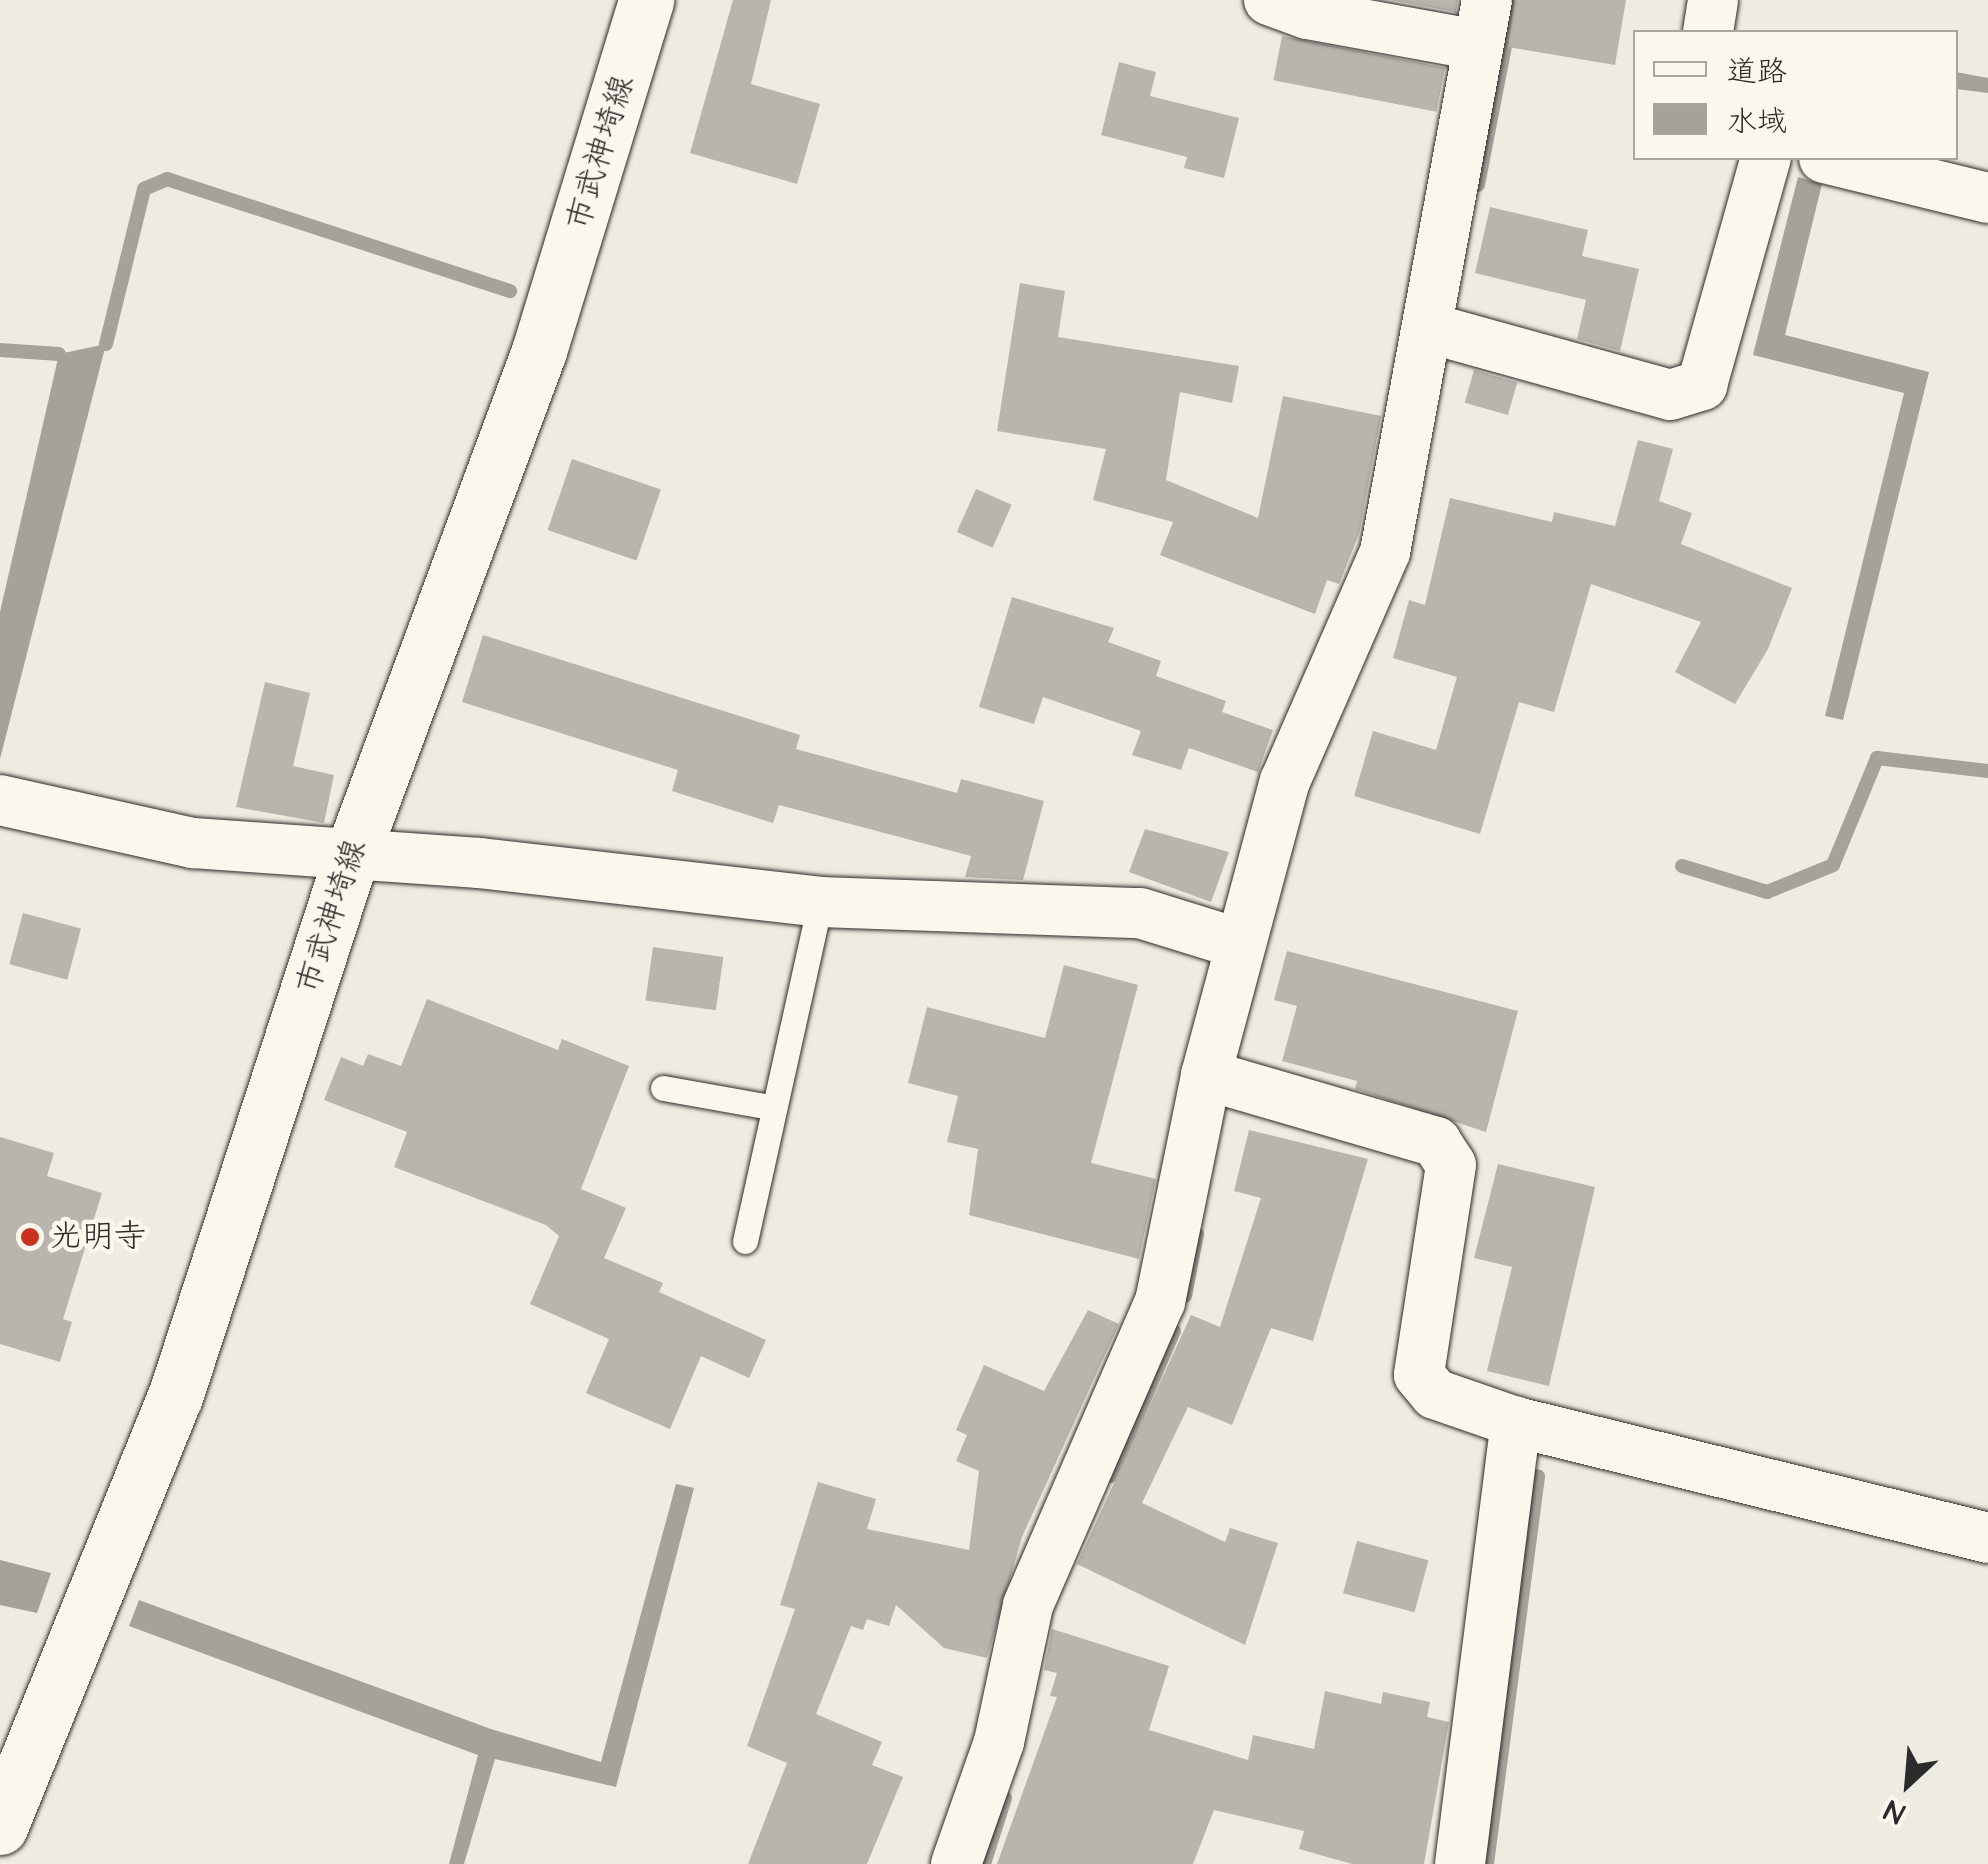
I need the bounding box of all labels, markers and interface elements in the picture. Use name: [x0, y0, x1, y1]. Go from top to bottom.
legend: [1633, 30, 1958, 160]
text: 道路: [1727, 51, 1787, 93]
street label: 市武神埼線: [559, 71, 643, 235]
text: 水域: [1727, 101, 1787, 143]
street label: 市武神埼線: [289, 835, 375, 999]
place label: 光明寺: [50, 1218, 146, 1256]
marker: 光明寺: [19, 1226, 41, 1248]
north arrow: [1858, 1734, 1958, 1834]
text: N: [1878, 1790, 1911, 1833]

